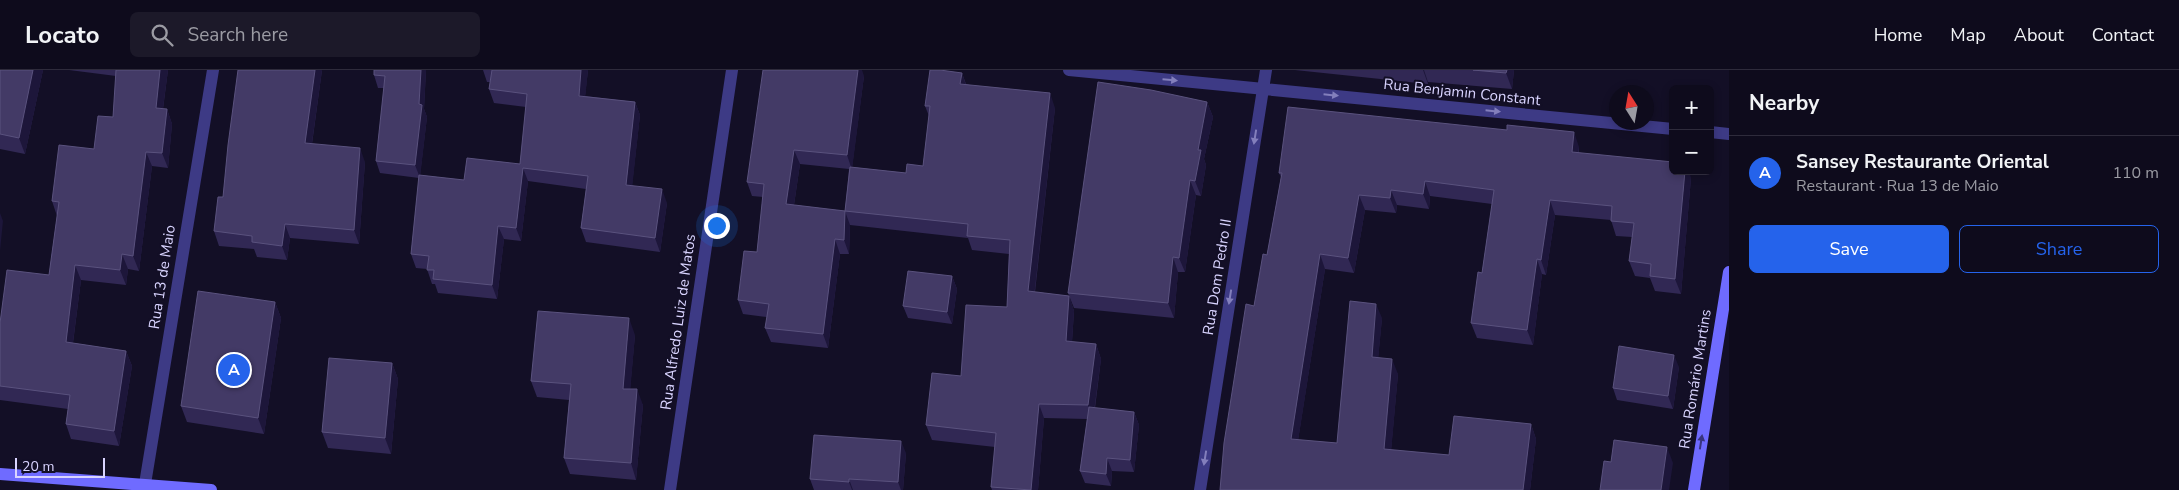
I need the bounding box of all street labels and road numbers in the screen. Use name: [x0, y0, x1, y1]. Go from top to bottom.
street label: Rua Benjamin Constant: [1383, 74, 1542, 110]
street label: Rua Dom Pedro II: [1198, 217, 1236, 337]
street label: Rua 13 de Maio: [144, 223, 180, 331]
street label: Rua Alfredo Luiz de Matos: [656, 233, 700, 411]
street label: Rua Romário Martins: [1674, 308, 1716, 450]

